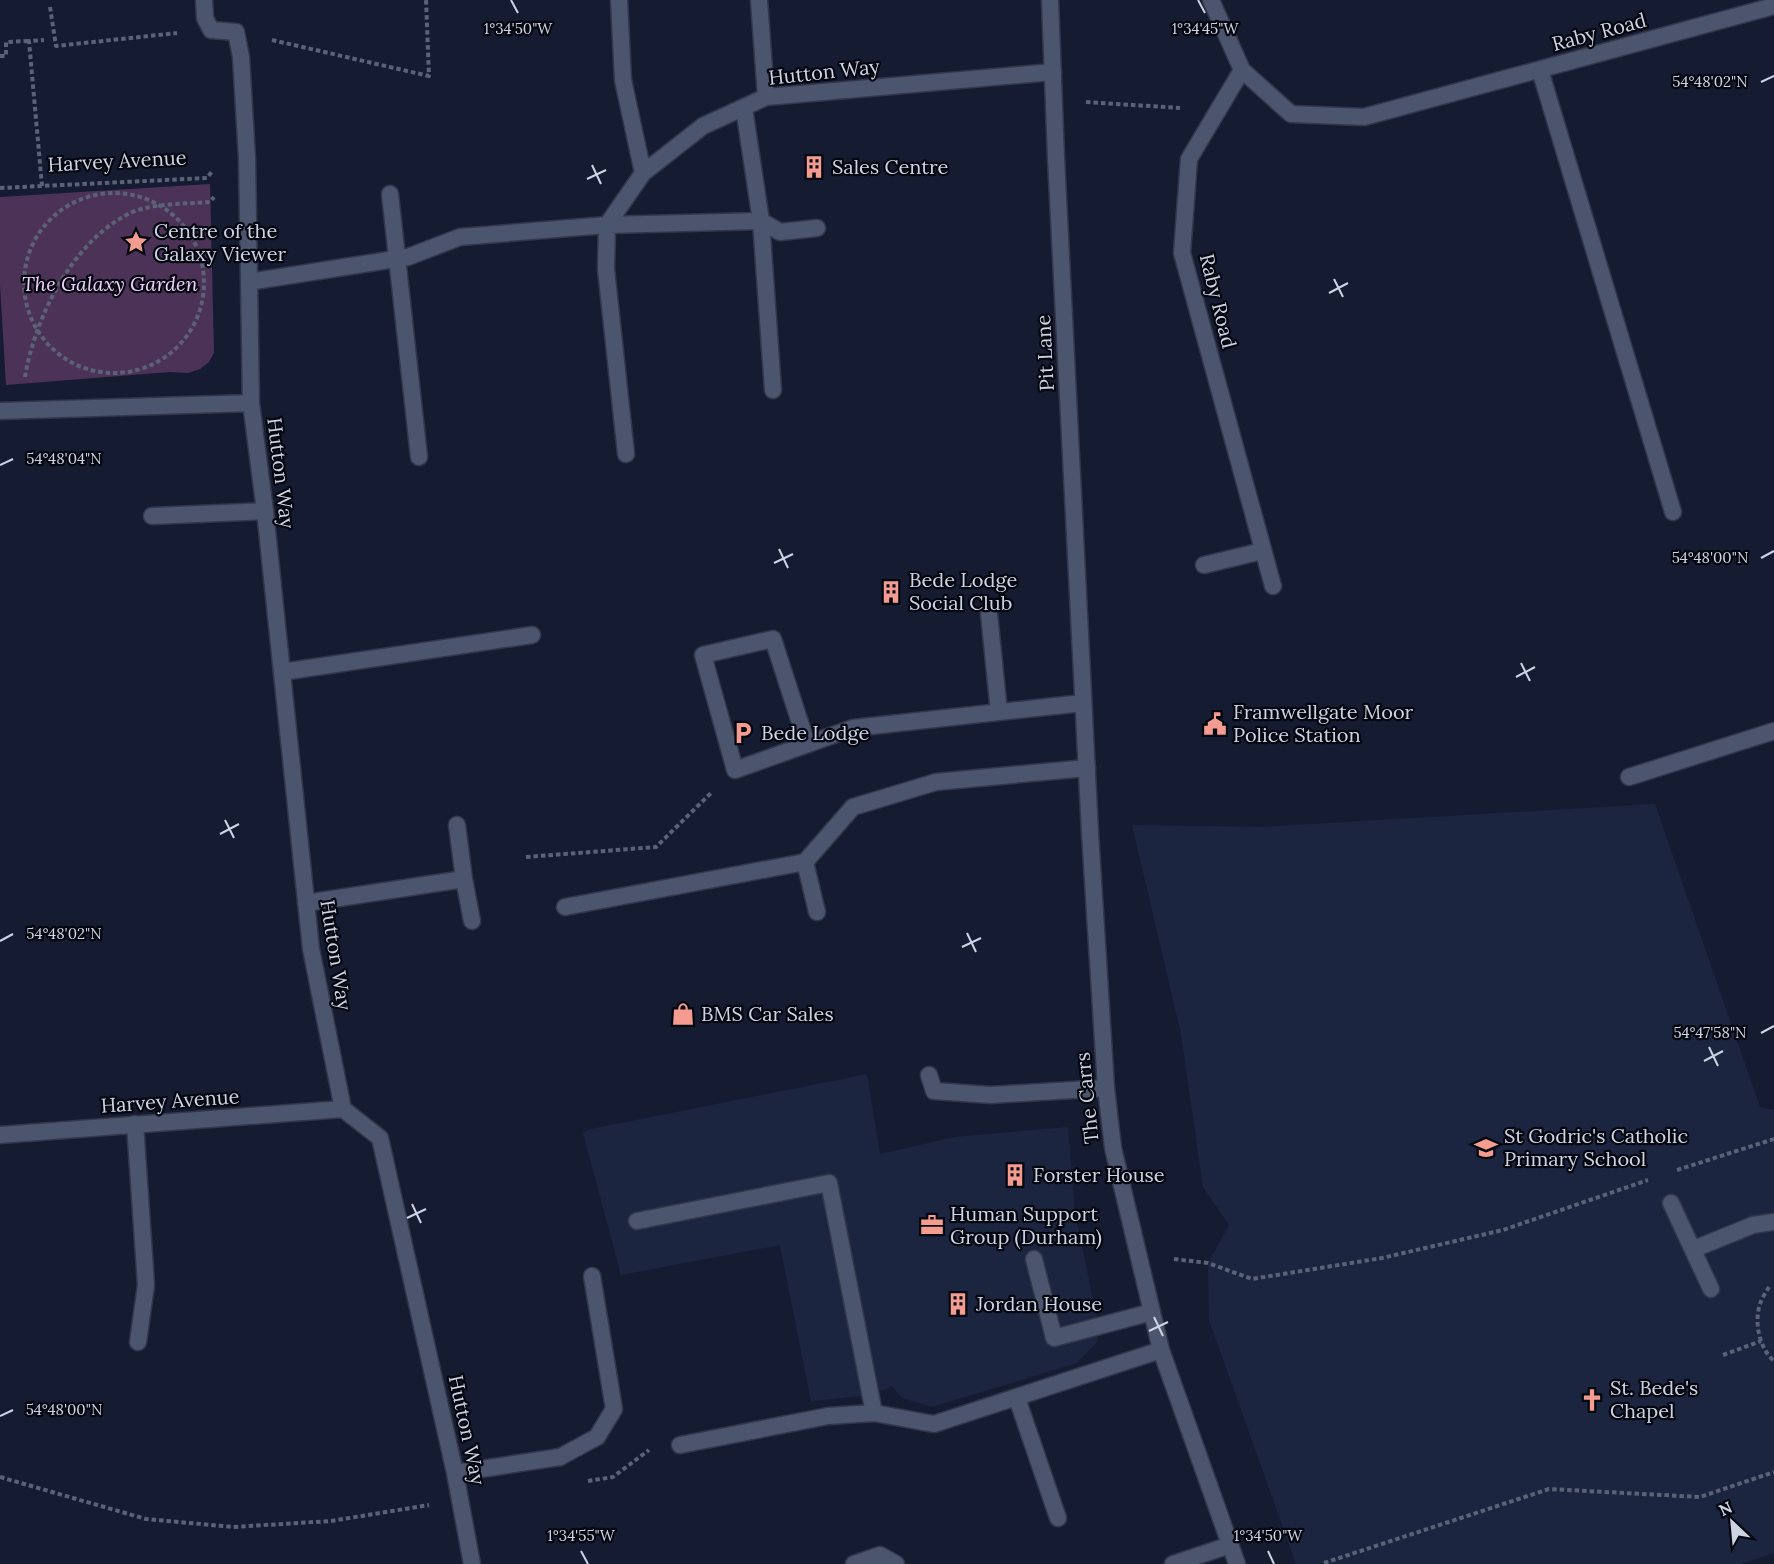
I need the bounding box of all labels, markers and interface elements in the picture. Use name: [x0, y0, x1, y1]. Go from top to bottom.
street label: Raby Road: [1549, 7, 1649, 56]
text: 1°34'50"W: [484, 19, 553, 38]
text: 1°34'45"W: [1172, 19, 1239, 38]
street label: Hutton Way: [767, 53, 881, 90]
text: 54°48'02"N: [1672, 72, 1748, 91]
street label: Harvey Avenue: [47, 144, 187, 177]
building icon: Sales Centre: [801, 154, 827, 180]
place label: Sales Centre: [832, 154, 948, 179]
place label: Centre of the Galaxy Viewer: [154, 218, 286, 266]
place icon: Centre of the Galaxy Viewer: [123, 229, 149, 255]
street label: Raby Road: [1195, 251, 1242, 351]
park label: The Galaxy Garden: [22, 271, 199, 296]
street label: Pit Lane: [1030, 314, 1059, 392]
street label: Hutton Way: [262, 416, 301, 530]
text: 54°48'04"N: [26, 449, 102, 468]
text: 54°48'00"N: [1672, 548, 1748, 567]
place label: Bede Lodge Social Club: [909, 567, 1017, 615]
building icon: Bede Lodge Social Club: [878, 579, 904, 605]
place label: Framwellgate Moor Police Station: [1233, 699, 1414, 747]
public building icon: Framwellgate Moor Police Station: [1202, 711, 1228, 737]
parking icon: Bede Lodge: [730, 720, 756, 746]
place label: Bede Lodge: [761, 720, 869, 745]
street label: Hutton Way: [315, 898, 358, 1012]
text: 54°48'02"N: [26, 924, 102, 943]
shop icon: BMS Car Sales: [670, 1001, 696, 1027]
place label: BMS Car Sales: [701, 1001, 834, 1026]
text: 54°47'58"N: [1673, 1023, 1747, 1042]
street label: The Carrs: [1069, 1051, 1104, 1145]
street label: Harvey Avenue: [100, 1083, 240, 1118]
place label: St Godric's Catholic Primary School: [1504, 1123, 1688, 1171]
school or university icon: St Godric's Catholic Primary School: [1473, 1135, 1499, 1161]
building icon: Forster House: [1002, 1162, 1028, 1188]
place label: Forster House: [1033, 1162, 1165, 1187]
place label: Human Support Group (Durham): [950, 1201, 1102, 1250]
office icon: Human Support Group (Durham): [919, 1212, 945, 1238]
building icon: Jordan House: [945, 1291, 971, 1317]
place label: Jordan House: [975, 1291, 1102, 1316]
street label: Hutton Way: [444, 1373, 491, 1488]
place label: St. Bede's Chapel: [1610, 1375, 1698, 1423]
church icon: St. Bede's Chapel: [1579, 1387, 1605, 1413]
text: 54°48'00"N: [26, 1400, 102, 1419]
north arrow: [1702, 1492, 1762, 1552]
text: N: [1715, 1497, 1735, 1520]
text: 1°34'55"W: [547, 1526, 616, 1545]
text: 1°34'50"W: [1234, 1526, 1303, 1545]

